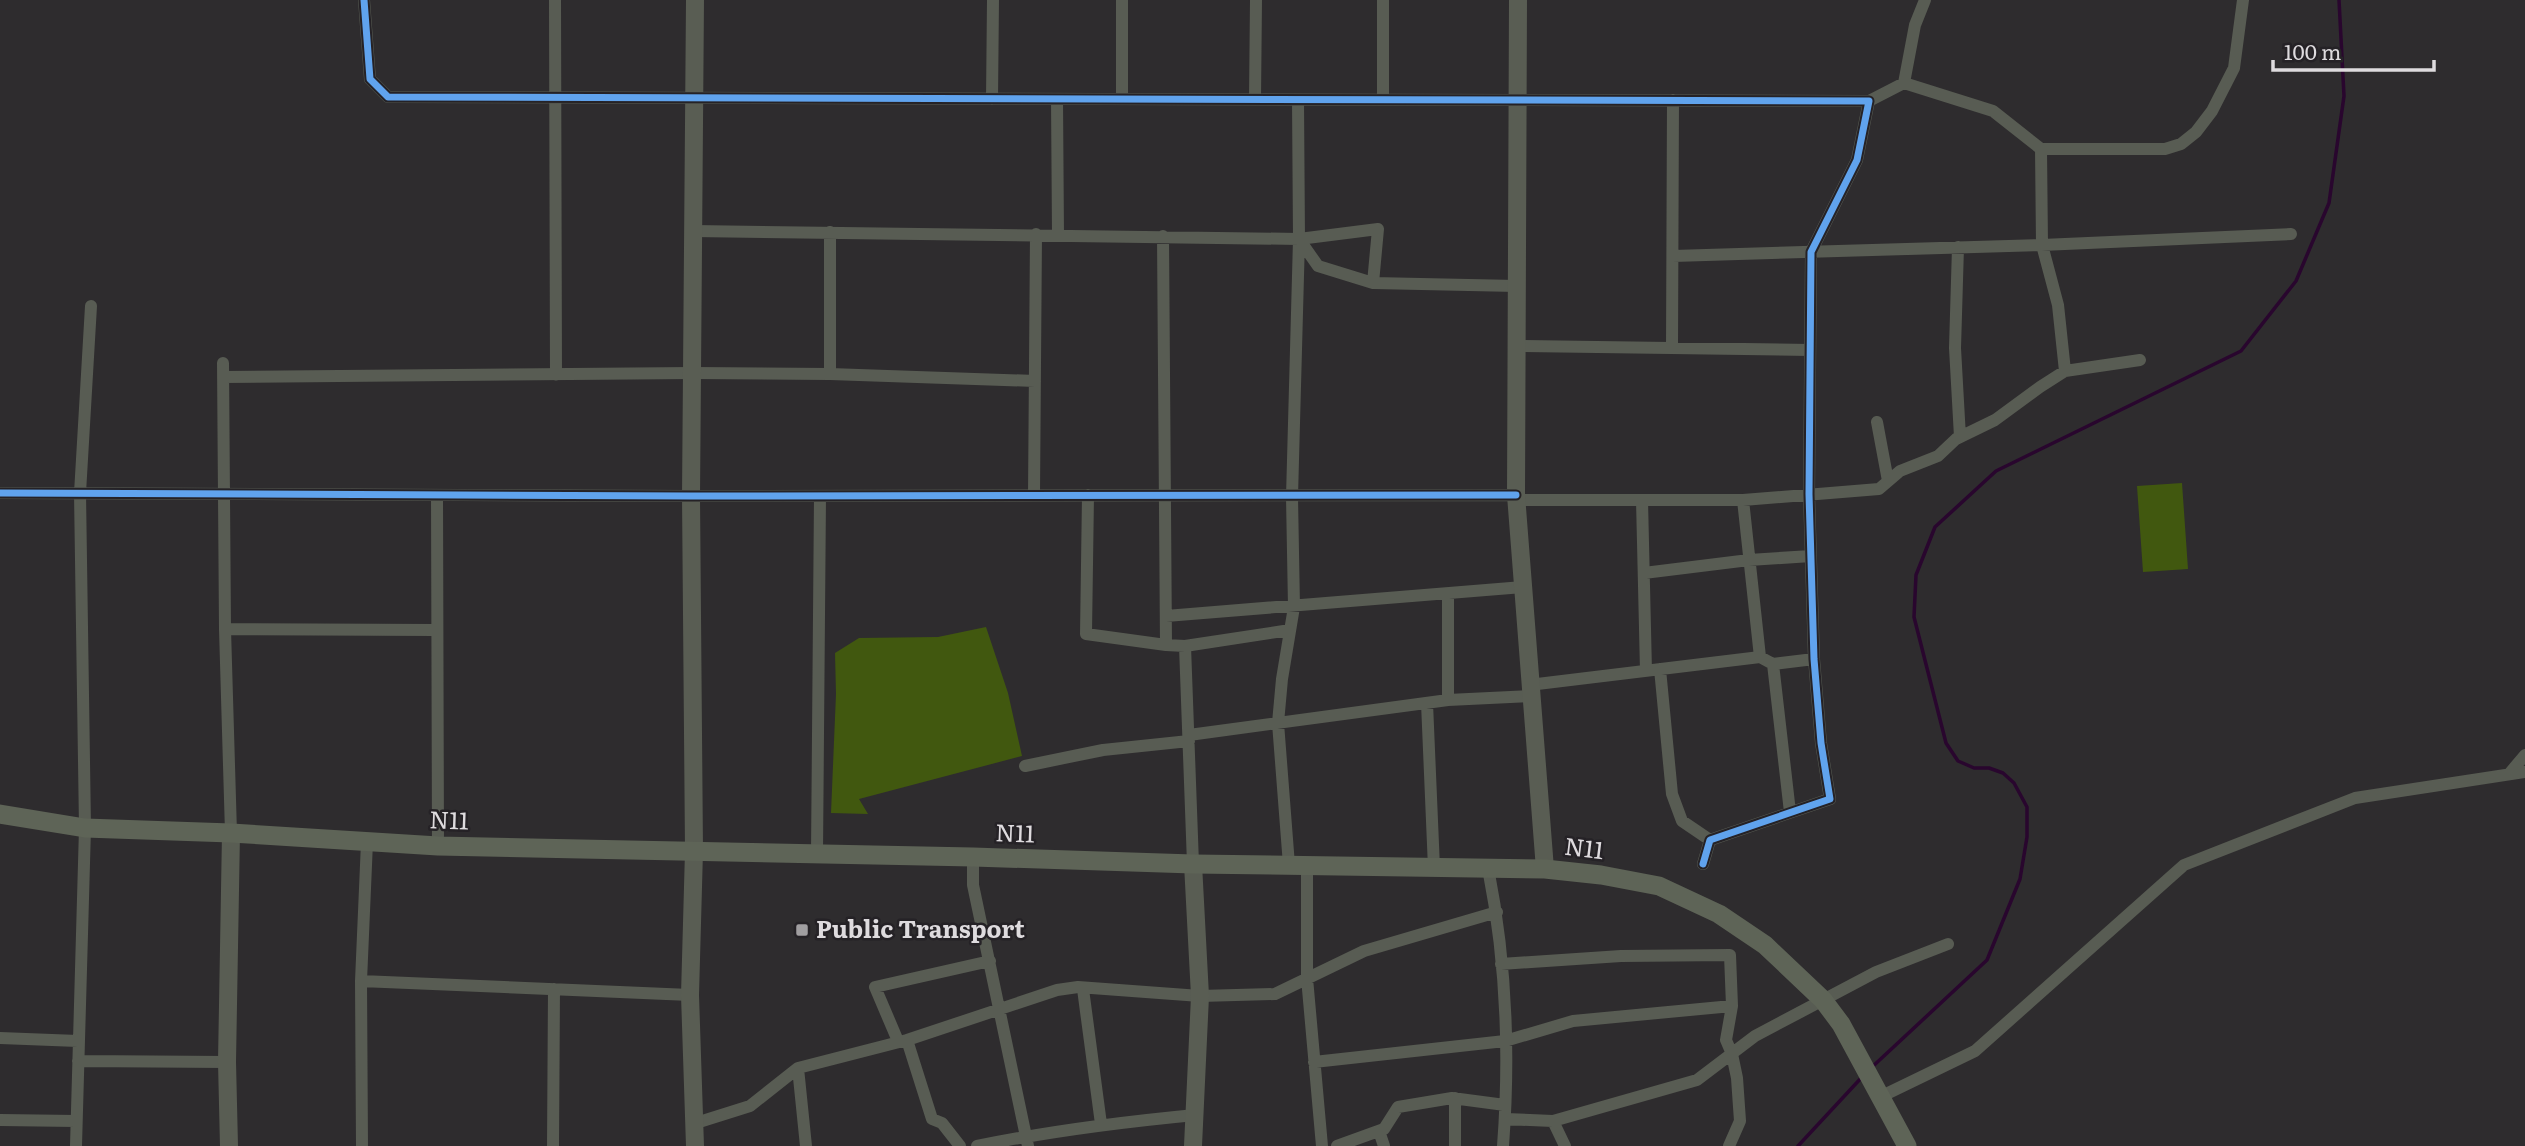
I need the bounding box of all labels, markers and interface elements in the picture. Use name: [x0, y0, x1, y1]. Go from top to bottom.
scale bar: [2273, 28, 2434, 72]
text: 100 m: [2284, 35, 2341, 66]
street label: N11: [429, 800, 470, 837]
street label: N11: [995, 813, 1036, 850]
street label: N11: [1563, 827, 1606, 866]
place label: Public Transport: [816, 910, 1025, 945]
marker: Public Transport: [794, 922, 810, 938]

